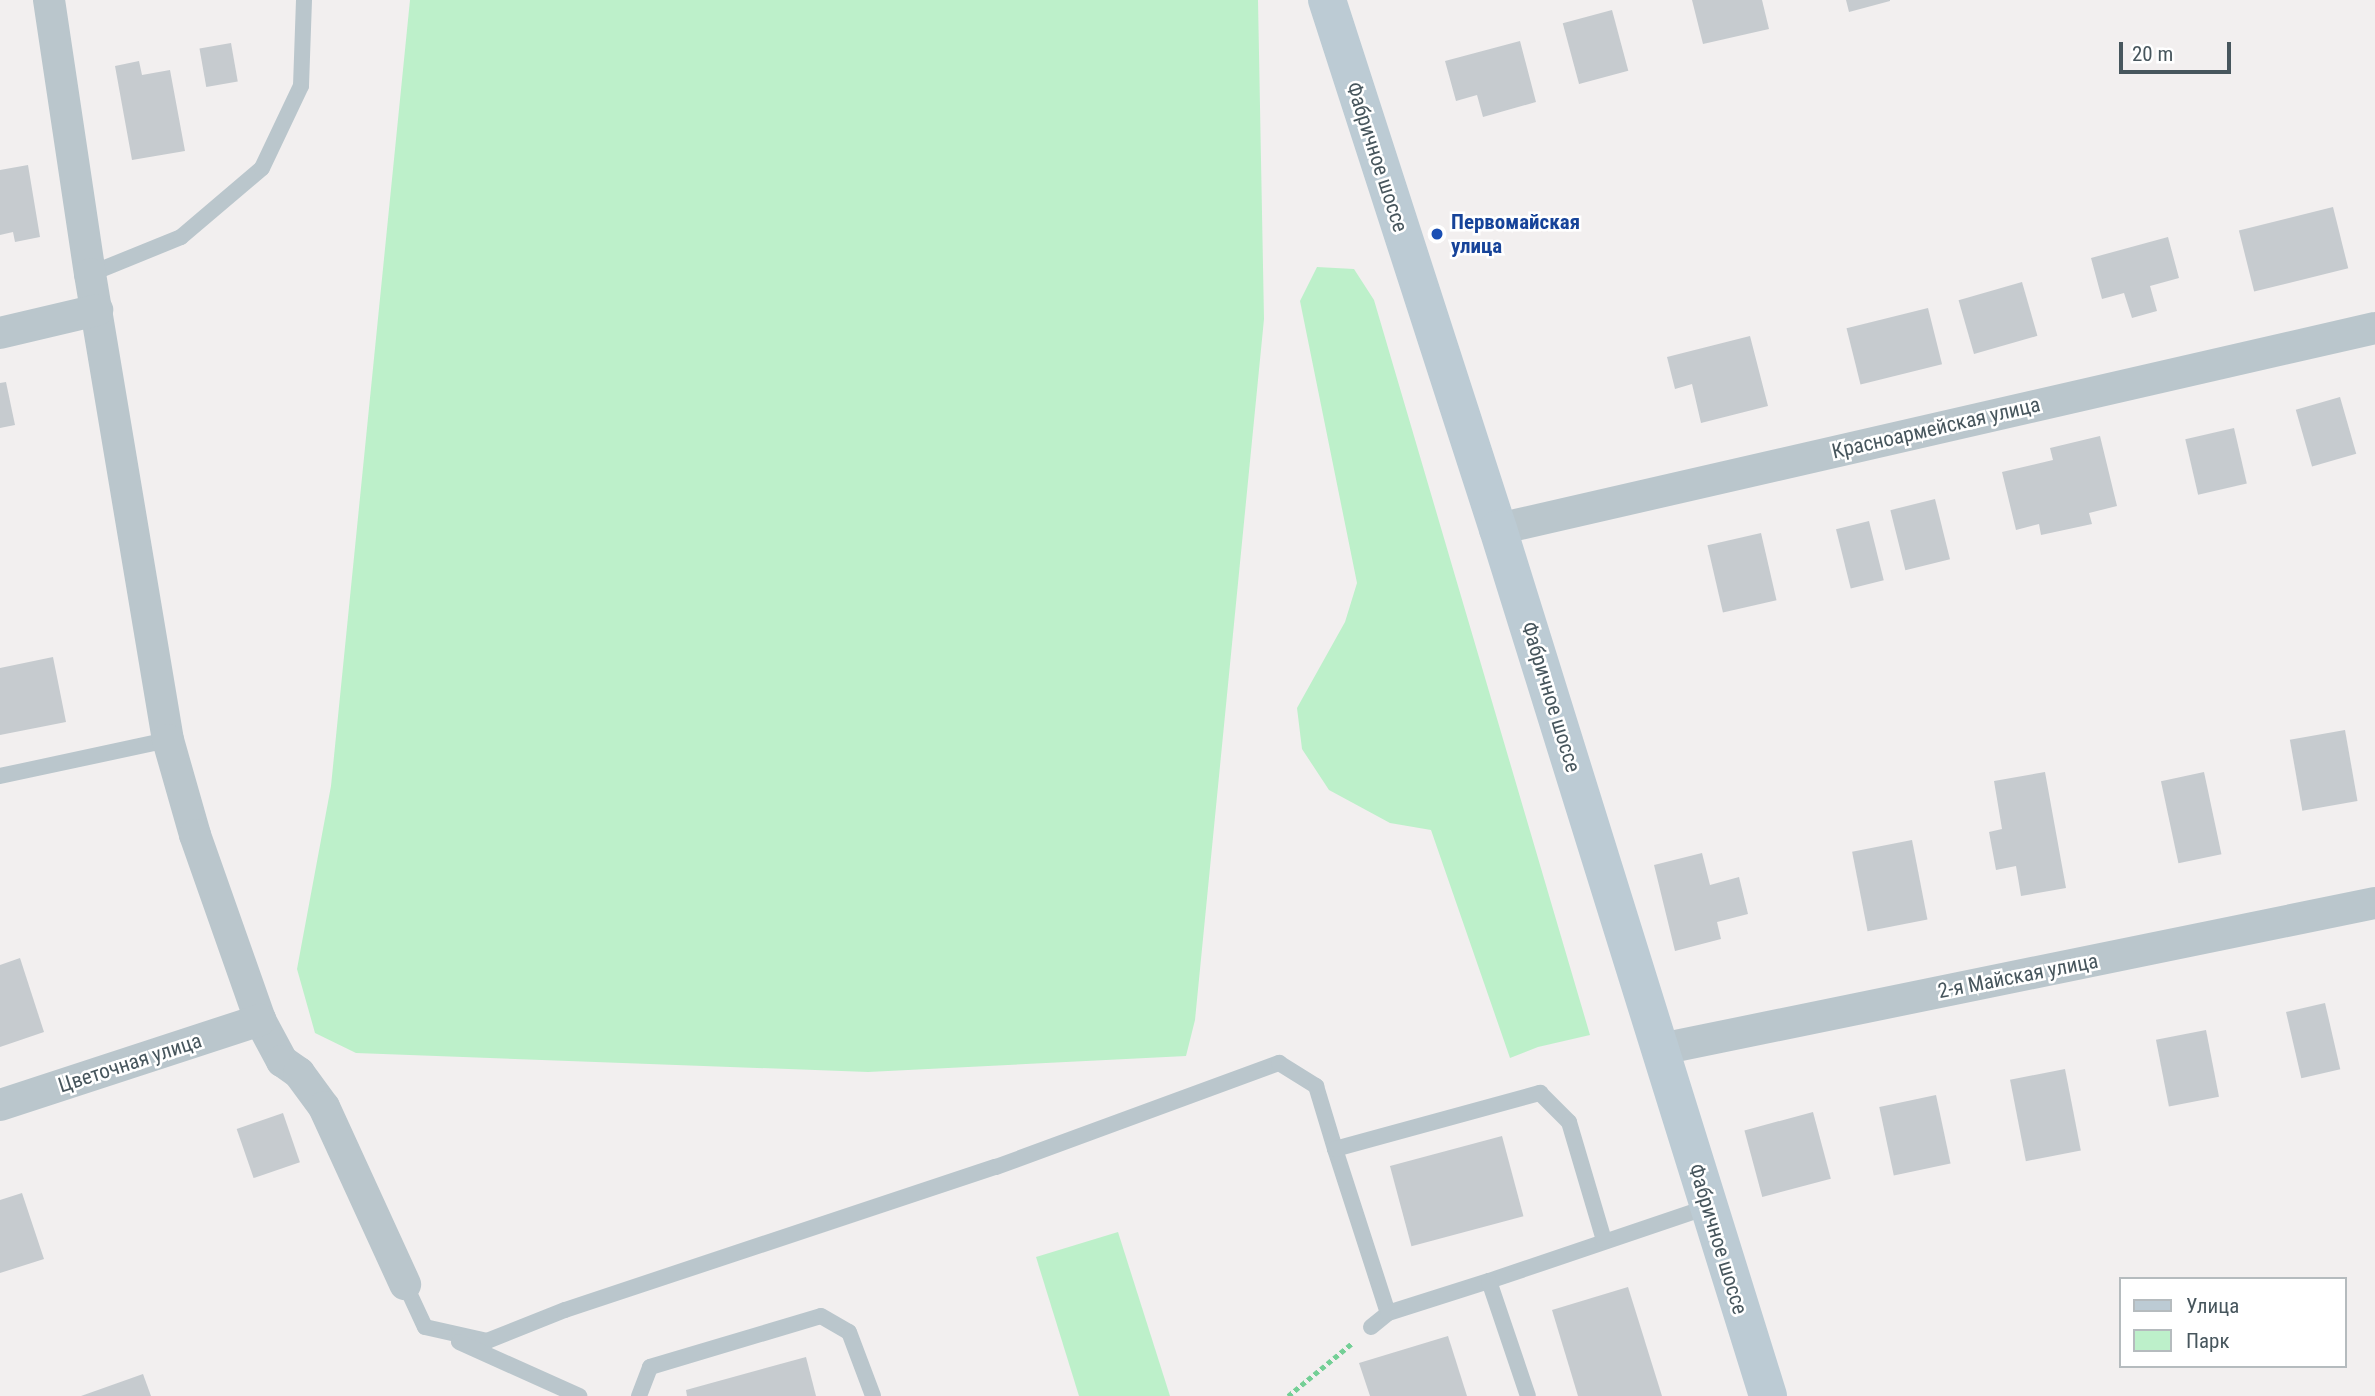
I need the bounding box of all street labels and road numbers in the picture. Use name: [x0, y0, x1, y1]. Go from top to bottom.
street label: Фабричное шоссе: [1341, 79, 1413, 235]
street label: Красноармейская улица: [1829, 392, 2043, 464]
street label: Фабричное шоссе: [1516, 619, 1586, 775]
street label: 2-я Майская улица: [1936, 948, 2100, 1004]
street label: Цветочная улица: [55, 1028, 205, 1098]
street label: Фабричное шоссе: [1683, 1161, 1753, 1317]

